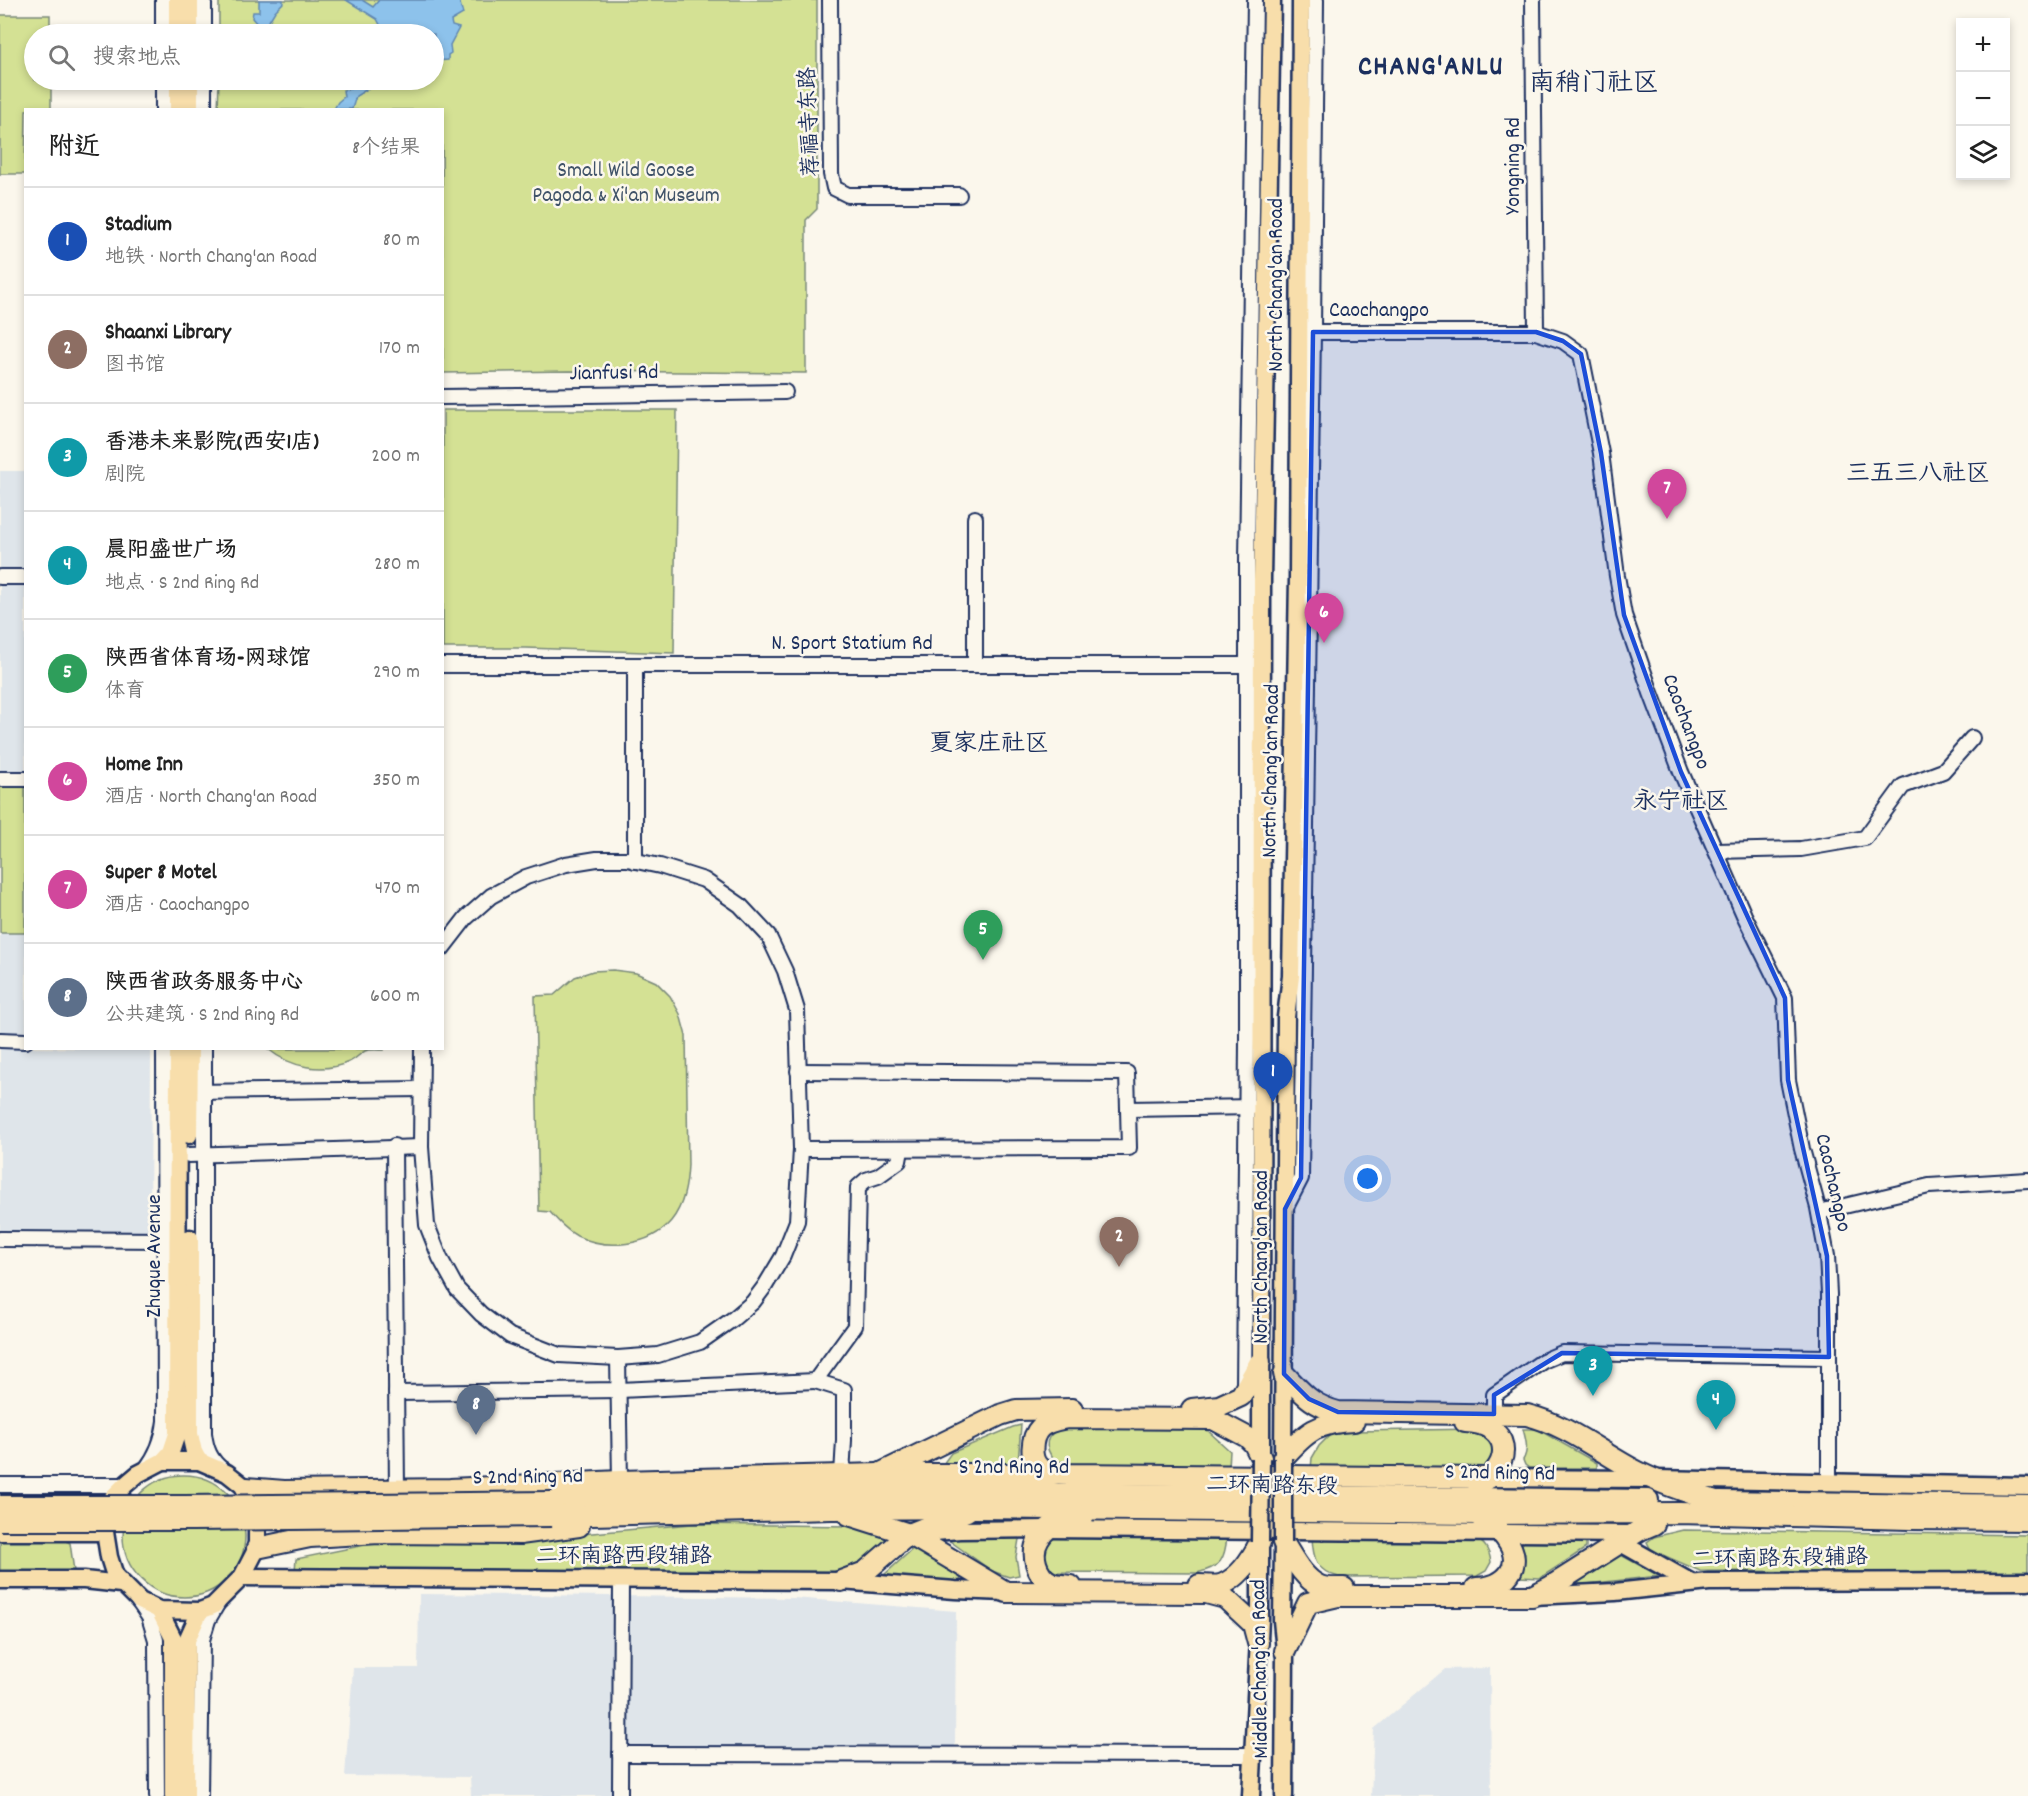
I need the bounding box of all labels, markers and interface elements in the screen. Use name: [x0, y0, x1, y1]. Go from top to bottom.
map controls: [1956, 18, 2010, 180]
button: +: [1956, 18, 2010, 72]
search box: [24, 24, 444, 90]
icon: search: [45, 41, 78, 74]
text: 搜索地点: [93, 43, 181, 74]
district label: CHANG'ANLU: [1358, 49, 1504, 89]
street label: 荐福寺东路: [794, 66, 828, 178]
district label: 南稍门社区: [1529, 66, 1659, 103]
button: −: [1956, 72, 2010, 126]
street label: Yongning Rd: [1499, 117, 1530, 215]
button: layers: [1956, 126, 2010, 180]
text: 附近: [48, 130, 100, 167]
text: 8个结果: [352, 135, 420, 163]
park label: Small Wild Goose Pagoda & Xi'an Museum: [532, 156, 720, 212]
street label: North Chang'an Road: [1262, 198, 1293, 372]
text: Stadium: [105, 210, 172, 241]
text: 1: [65, 227, 70, 255]
text: 80 m: [383, 227, 420, 255]
text: 地铁 · North Chang'an Road: [105, 244, 317, 272]
street label: Caochangpo: [1329, 296, 1429, 327]
text: Shaanxi Library: [105, 318, 231, 349]
text: 2: [63, 335, 72, 363]
text: 170 m: [379, 335, 420, 363]
text: 图书馆: [105, 352, 165, 380]
street label: Jianfusi Rd: [569, 358, 659, 390]
text: 香港未来影院(西安1店): [105, 428, 319, 459]
text: 3: [63, 443, 72, 471]
text: 200 m: [371, 443, 420, 471]
district label: 三五三八社区: [1846, 458, 1990, 492]
text: 剧院: [105, 462, 145, 490]
pin: 7: [1648, 470, 1686, 519]
text: 晨阳盛世广场: [105, 536, 237, 567]
text: 4: [63, 551, 72, 579]
text: 280 m: [374, 551, 420, 579]
text: 地点 · S 2nd Ring Rd: [105, 570, 259, 598]
pin: 6: [1304, 594, 1344, 643]
street label: N. Sport Statium Rd: [771, 629, 933, 660]
text: 陕西省体育场-网球馆: [105, 644, 311, 675]
text: 5: [63, 659, 72, 687]
text: 290 m: [373, 659, 420, 687]
street label: Caochangpo: [1653, 670, 1717, 774]
text: 体育: [105, 678, 145, 706]
street label: North Chang'an Road: [1255, 684, 1289, 858]
district label: 夏家庄社区: [929, 728, 1049, 762]
text: Home Inn: [105, 750, 183, 781]
text: 6: [63, 767, 72, 795]
text: 350 m: [373, 767, 420, 795]
text: 酒店 · North Chang'an Road: [105, 784, 317, 812]
district label: 永宁社区: [1633, 786, 1729, 820]
text: Super 8 Motel: [105, 858, 217, 889]
text: 7: [64, 875, 71, 903]
text: 470 m: [375, 875, 420, 903]
text: 酒店 · Caochangpo: [105, 892, 250, 920]
pin: 5: [964, 910, 1002, 960]
text: 陕西省政务服务中心: [105, 968, 303, 999]
text: 8: [63, 983, 72, 1011]
text: 600 m: [370, 983, 420, 1011]
text: 公共建筑 · S 2nd Ring Rd: [105, 1002, 299, 1030]
pin: 1: [1254, 1052, 1292, 1102]
street label: Caochangpo: [1806, 1131, 1858, 1235]
your location: [1353, 1164, 1382, 1193]
street label: North Chang'an Road: [1247, 1170, 1278, 1344]
street label: Zhuque Avenue: [140, 1194, 171, 1318]
pin: 2: [1100, 1218, 1138, 1267]
pin: 3: [1574, 1346, 1612, 1396]
pin: 4: [1696, 1380, 1736, 1430]
pin: 8: [456, 1386, 496, 1435]
street label: S 2nd Ring Rd: [959, 1453, 1069, 1484]
street label: S 2nd Ring Rd: [1444, 1458, 1556, 1490]
street label: S 2nd Ring Rd: [472, 1462, 584, 1494]
street label: 二环南路东段: [1206, 1470, 1338, 1504]
street label: 二环南路西段辅路: [536, 1542, 712, 1573]
street label: 二环南路东段辅路: [1692, 1543, 1868, 1577]
street label: Middle Chang'an Road: [1244, 1579, 1278, 1759]

